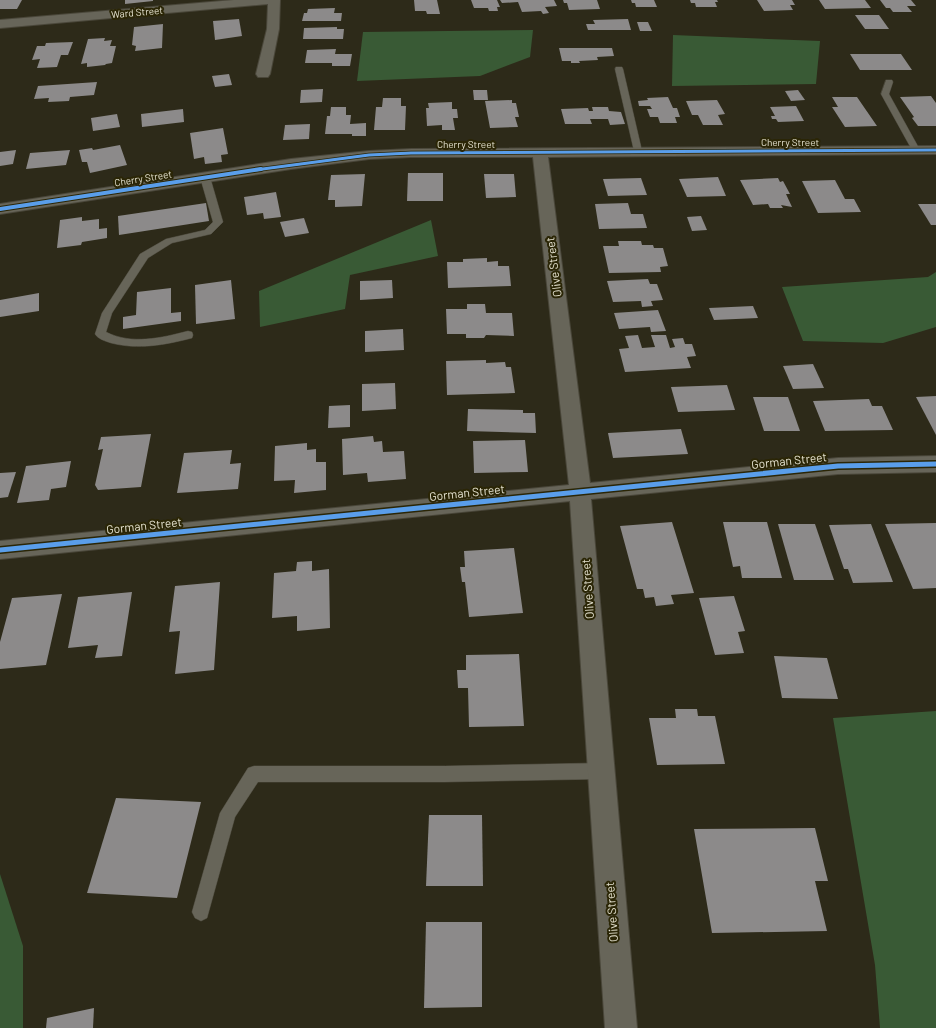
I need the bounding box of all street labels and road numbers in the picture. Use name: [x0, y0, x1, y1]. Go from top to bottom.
street label: Ward Street: [111, 4, 164, 20]
street label: Cherry Street: [761, 136, 819, 148]
street label: Cherry Street: [437, 138, 495, 150]
street label: Cherry Street: [113, 167, 173, 188]
street label: Olive Street: [542, 236, 564, 298]
street label: Gorman Street: [750, 449, 827, 471]
street label: Gorman Street: [428, 481, 505, 503]
street label: Gorman Street: [105, 514, 182, 536]
street label: Olive Street: [578, 558, 596, 620]
street label: Olive Street: [602, 881, 620, 943]

